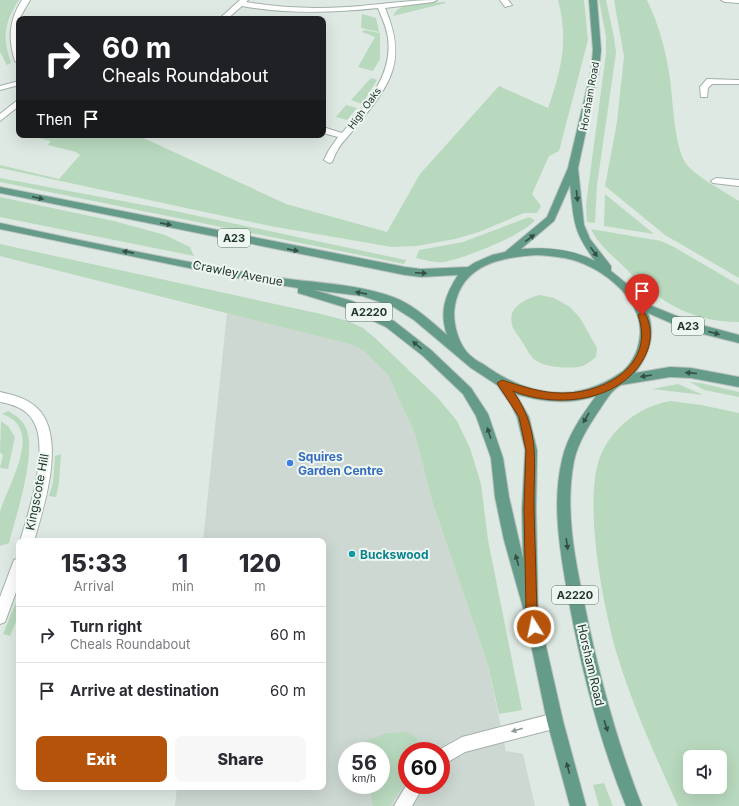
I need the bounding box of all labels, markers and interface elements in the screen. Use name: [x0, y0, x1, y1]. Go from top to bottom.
text: 60 m: [102, 31, 171, 65]
icon: right: [36, 32, 88, 84]
street label: Horsham Road: [577, 61, 601, 131]
text: Cheals Roundabout: [102, 65, 268, 86]
street label: High Oaks: [345, 85, 383, 131]
icon: arrive: [80, 108, 102, 130]
text: Then: [36, 110, 72, 129]
one-way arrow: [574, 190, 580, 202]
one-way arrow: [32, 196, 44, 202]
one-way arrow: [159, 221, 172, 227]
road number: A23: [218, 229, 250, 247]
one-way arrow: [525, 234, 536, 242]
one-way arrow: [287, 247, 299, 253]
one-way arrow: [590, 247, 598, 257]
one-way arrow: [122, 249, 134, 255]
street label: Crawley Avenue: [192, 257, 284, 289]
one-way arrow: [415, 269, 427, 276]
pin: [625, 274, 659, 315]
icon: arrive: [631, 280, 653, 302]
one-way arrow: [354, 289, 367, 295]
road number: A2220: [346, 303, 392, 321]
road number: A23: [672, 317, 704, 335]
one-way arrow: [709, 330, 721, 336]
one-way arrow: [412, 340, 423, 349]
one-way arrow: [685, 370, 697, 376]
one-way arrow: [639, 373, 652, 379]
one-way arrow: [583, 412, 590, 424]
one-way arrow: [486, 427, 492, 439]
place label: Squires Garden Centre: [298, 449, 383, 478]
street label: Kingscote Hill: [22, 452, 52, 532]
marker: Squires Garden Centre: [285, 458, 295, 468]
one-way arrow: [564, 538, 570, 550]
place label: Buckswood: [360, 547, 428, 562]
text: 15:33: [61, 549, 127, 578]
text: 1: [178, 549, 188, 578]
text: 120: [239, 549, 281, 578]
marker: Buckswood: [347, 549, 357, 559]
one-way arrow: [514, 554, 520, 566]
text: Arrival: [74, 578, 114, 594]
text: min: [172, 578, 194, 594]
text: m: [254, 578, 266, 594]
road number: A2220: [552, 586, 598, 604]
position arrow: [513, 606, 555, 648]
text: Turn right: [70, 617, 142, 636]
street label: Horsham Road: [574, 623, 608, 707]
icon: right: [36, 624, 58, 646]
text: 60 m: [270, 625, 306, 644]
text: Cheals Roundabout: [70, 636, 190, 652]
icon: arrive: [36, 680, 58, 702]
text: Arrive at destination: [70, 681, 219, 700]
text: 60 m: [270, 681, 306, 700]
one-way arrow: [604, 720, 610, 732]
one-way arrow: [511, 727, 523, 733]
button: Exit: [36, 736, 167, 782]
button: Share: [175, 736, 306, 782]
speed limit sign: 60: [398, 742, 450, 794]
map controls: [683, 750, 727, 794]
button: sound: [683, 750, 727, 794]
text: 56: [351, 751, 377, 775]
one-way arrow: [565, 762, 571, 774]
text: km/h: [352, 772, 376, 784]

